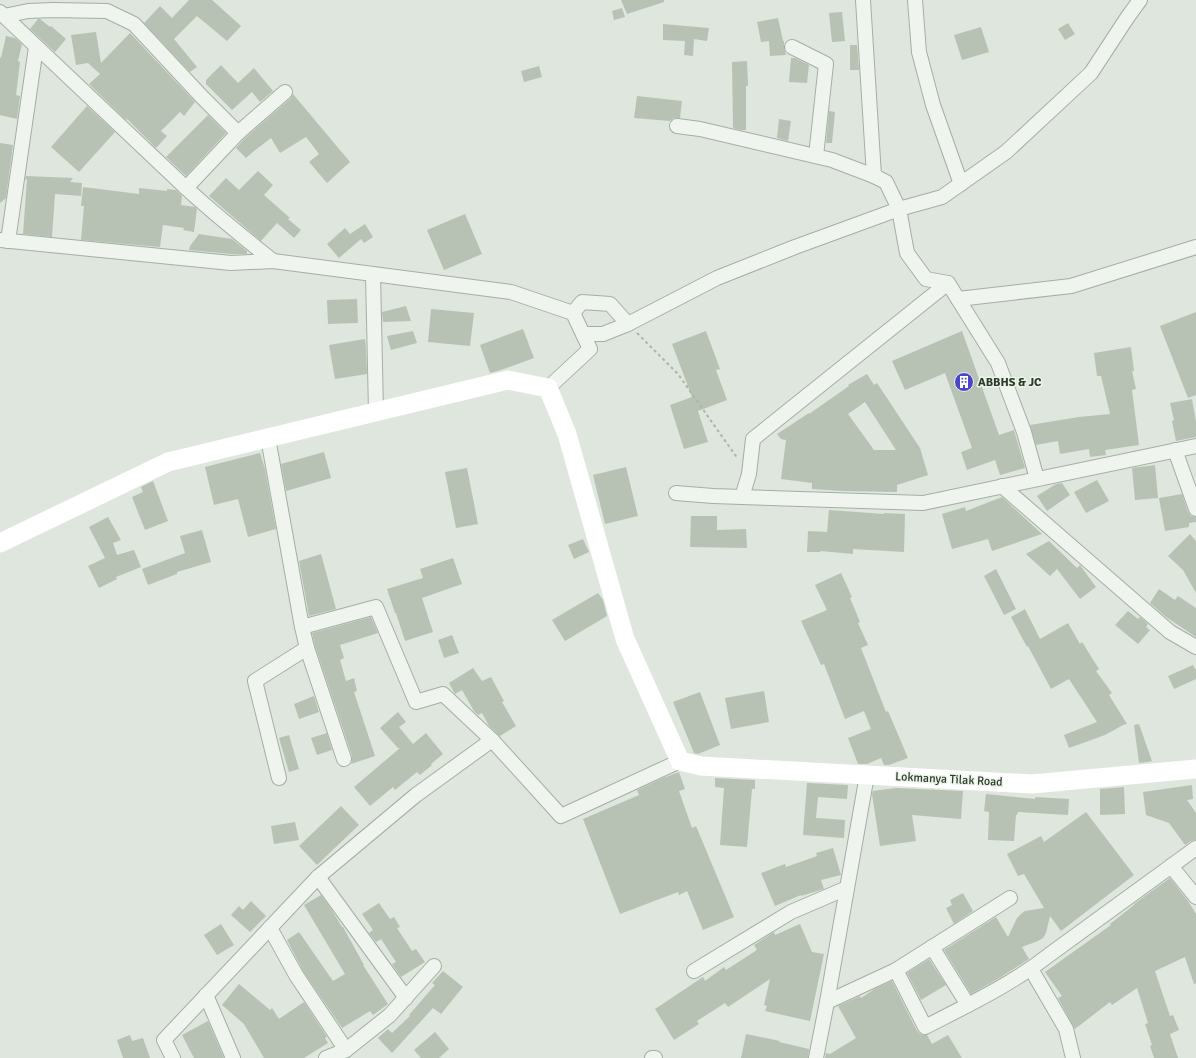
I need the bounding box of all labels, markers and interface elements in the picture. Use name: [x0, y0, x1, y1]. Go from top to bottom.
building icon: ABBHS & JC: [953, 371, 975, 393]
place label: ABBHS & JC: [978, 375, 1042, 390]
street label: Lokmanya Tilak Road: [895, 769, 1003, 790]

